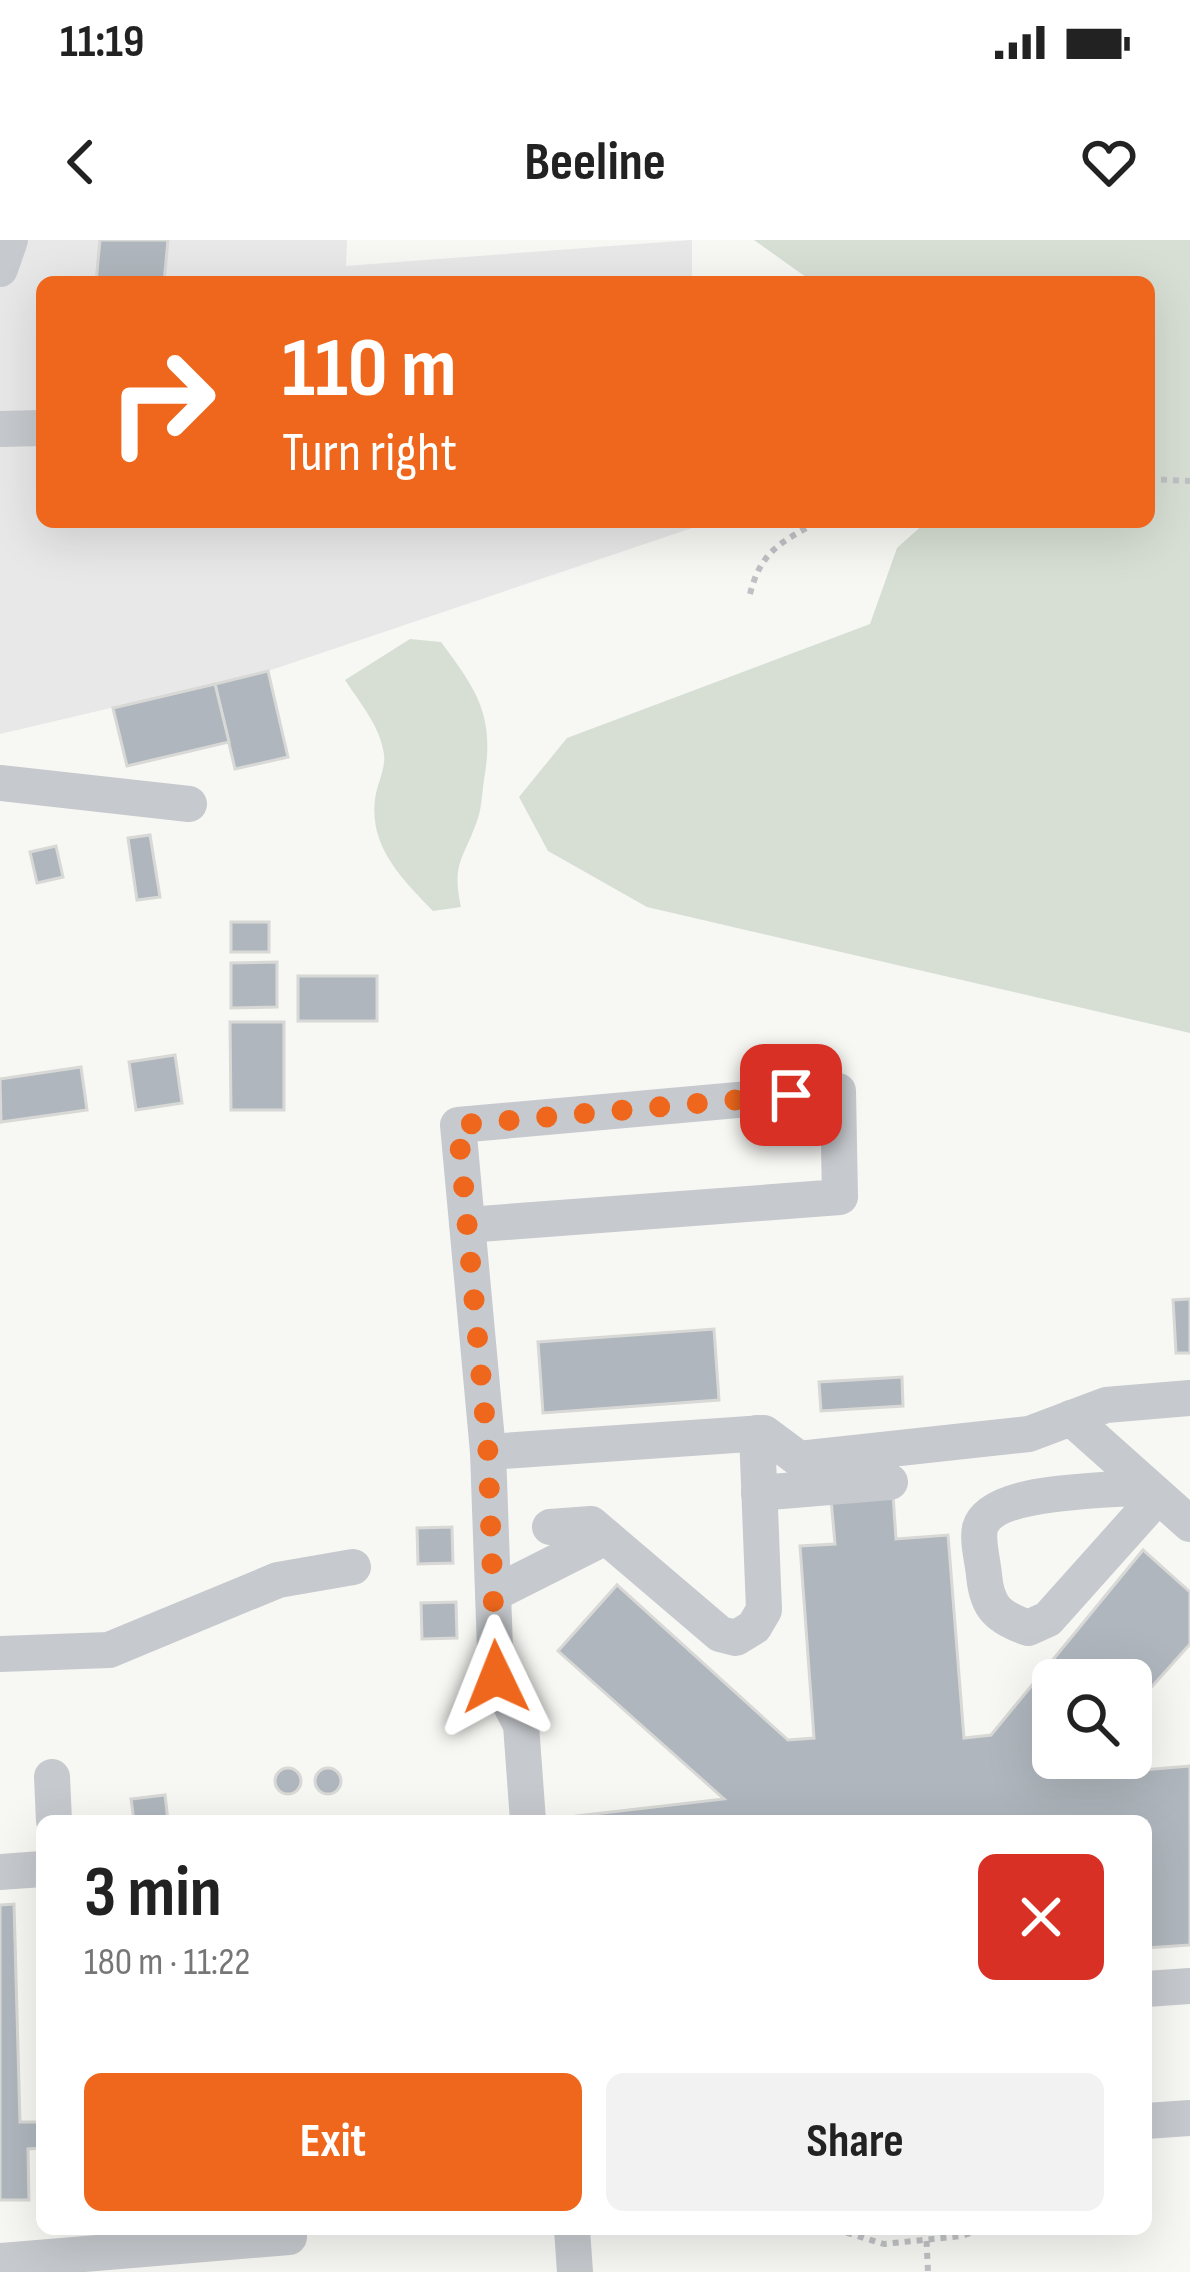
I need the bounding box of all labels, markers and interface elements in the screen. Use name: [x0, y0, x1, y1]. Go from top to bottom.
text: 11:19: [60, 15, 144, 70]
icon: back: [48, 129, 114, 195]
icon: heart: [1076, 129, 1142, 195]
text: Beeline: [524, 130, 666, 195]
text: 110 m: [282, 319, 457, 420]
icon: right: [84, 324, 240, 480]
text: Turn right: [282, 421, 457, 486]
pin: [740, 1044, 842, 1146]
icon: arrive: [758, 1062, 824, 1128]
position arrow: [433, 1614, 559, 1740]
map controls: [1032, 1659, 1152, 1779]
button: search: [1032, 1659, 1152, 1779]
text: 3 min: [84, 1850, 222, 1937]
button: close: [978, 1854, 1104, 1980]
text: 180 m · 11:22: [84, 1939, 250, 1986]
button: Exit: [84, 2073, 582, 2211]
button: Share: [606, 2073, 1104, 2211]

